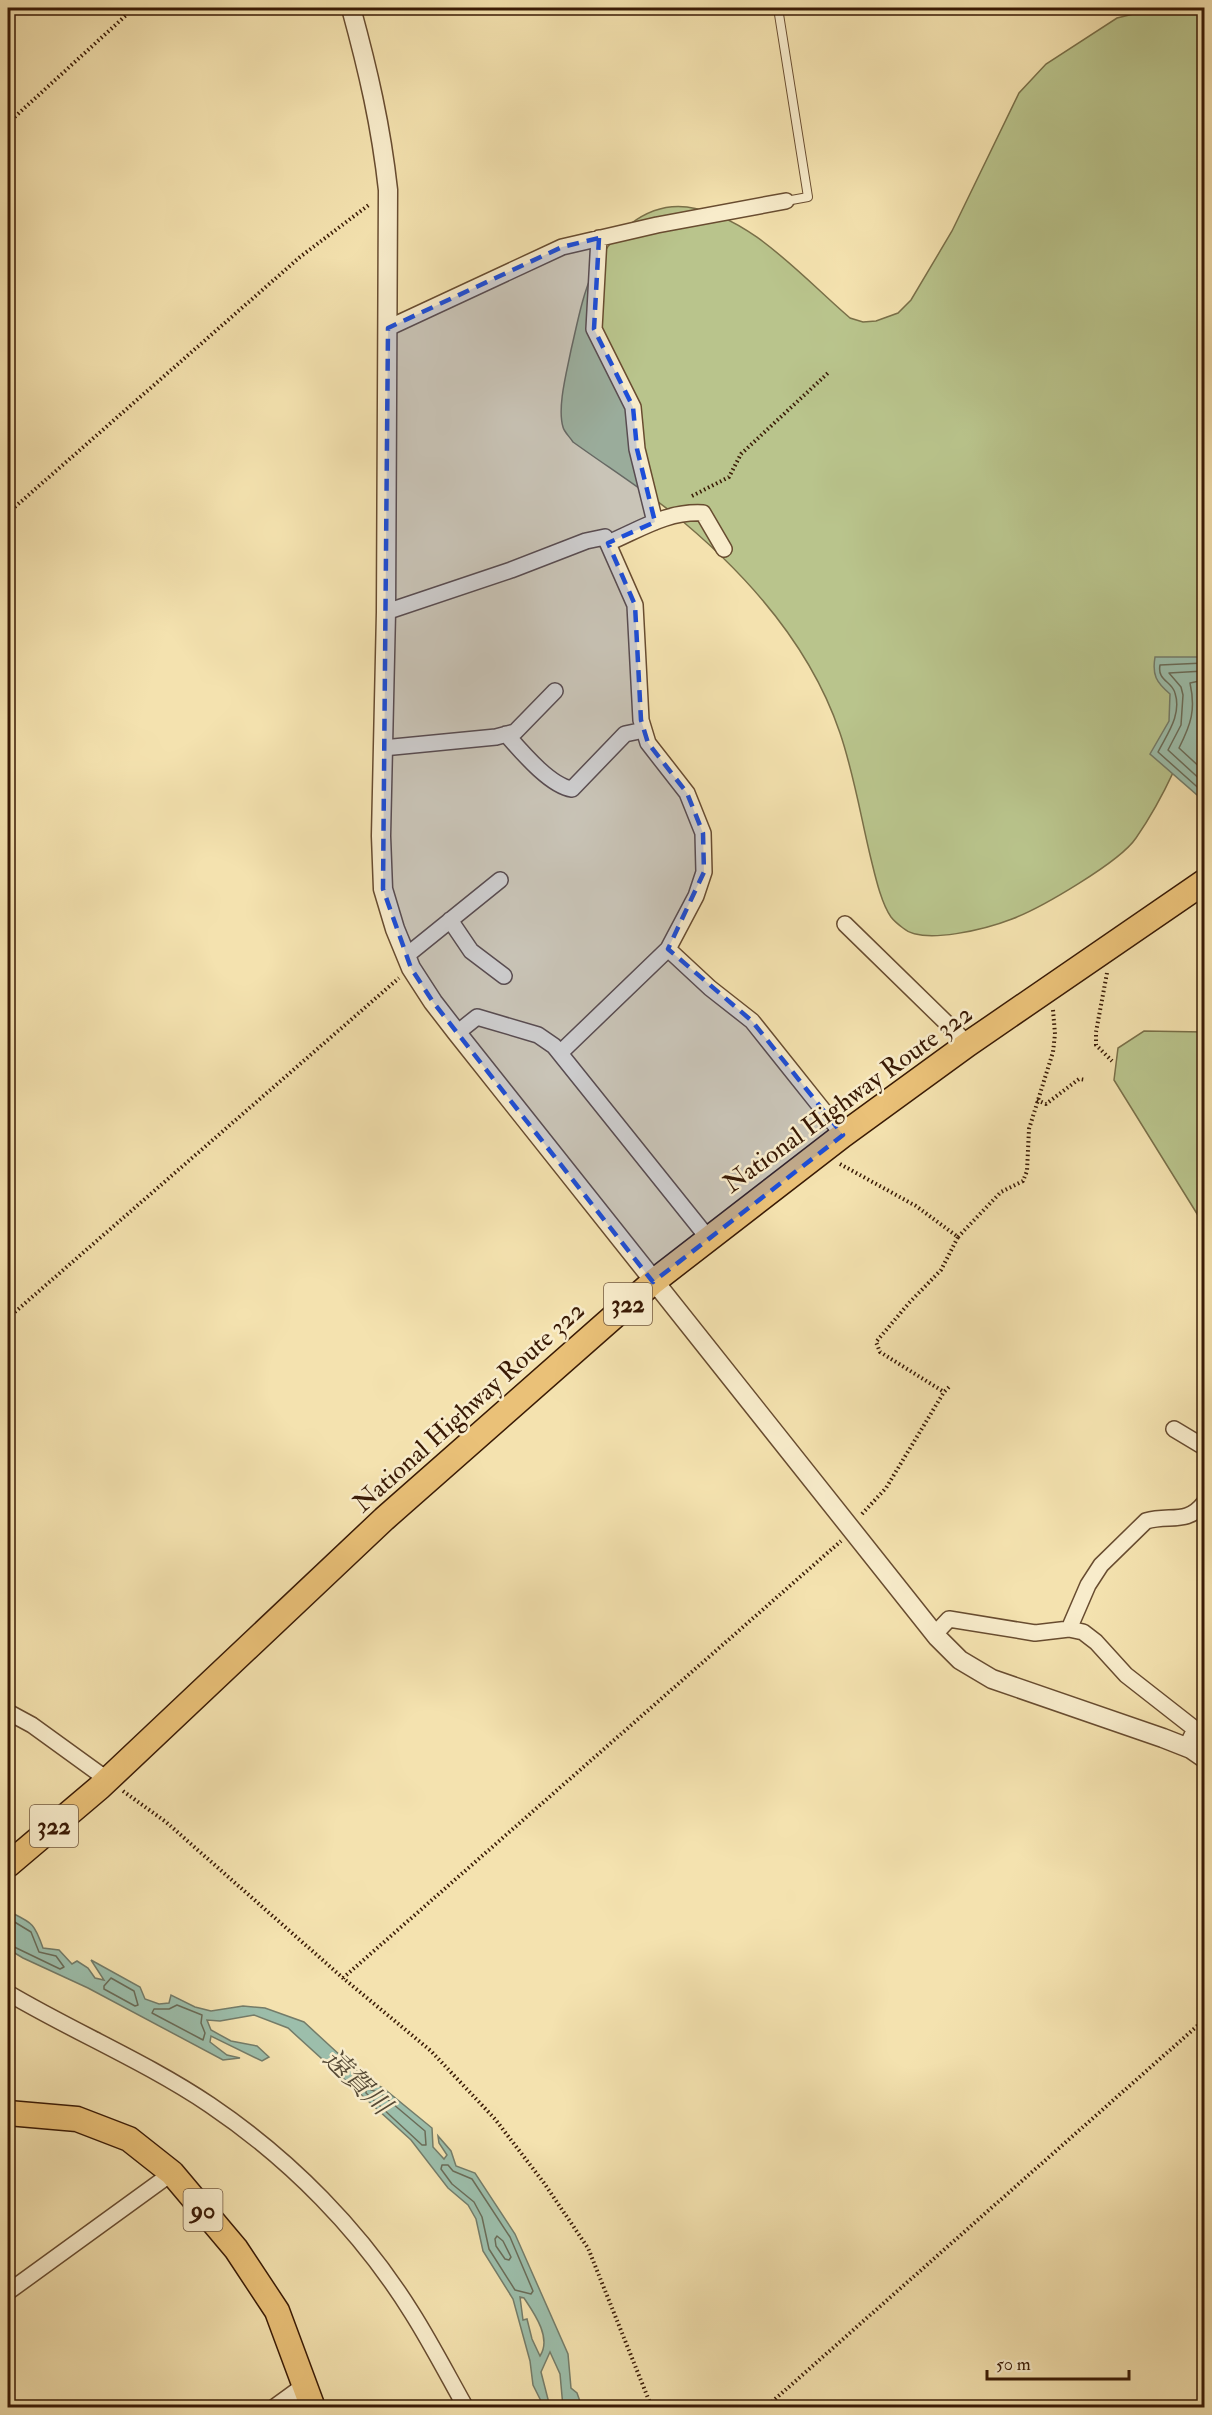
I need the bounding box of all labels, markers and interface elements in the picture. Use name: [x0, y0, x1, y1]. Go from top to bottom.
street label: National Highway Route 322: [717, 998, 979, 1200]
road number: 322: [604, 1283, 652, 1325]
street label: National Highway Route 322: [347, 1295, 591, 1519]
road number: 322: [30, 1805, 78, 1847]
water label: 遠賀川: [316, 2042, 400, 2124]
road number: 90: [184, 2189, 222, 2231]
scale bar: [987, 2343, 1130, 2381]
text: 50 m: [996, 2353, 1031, 2376]

